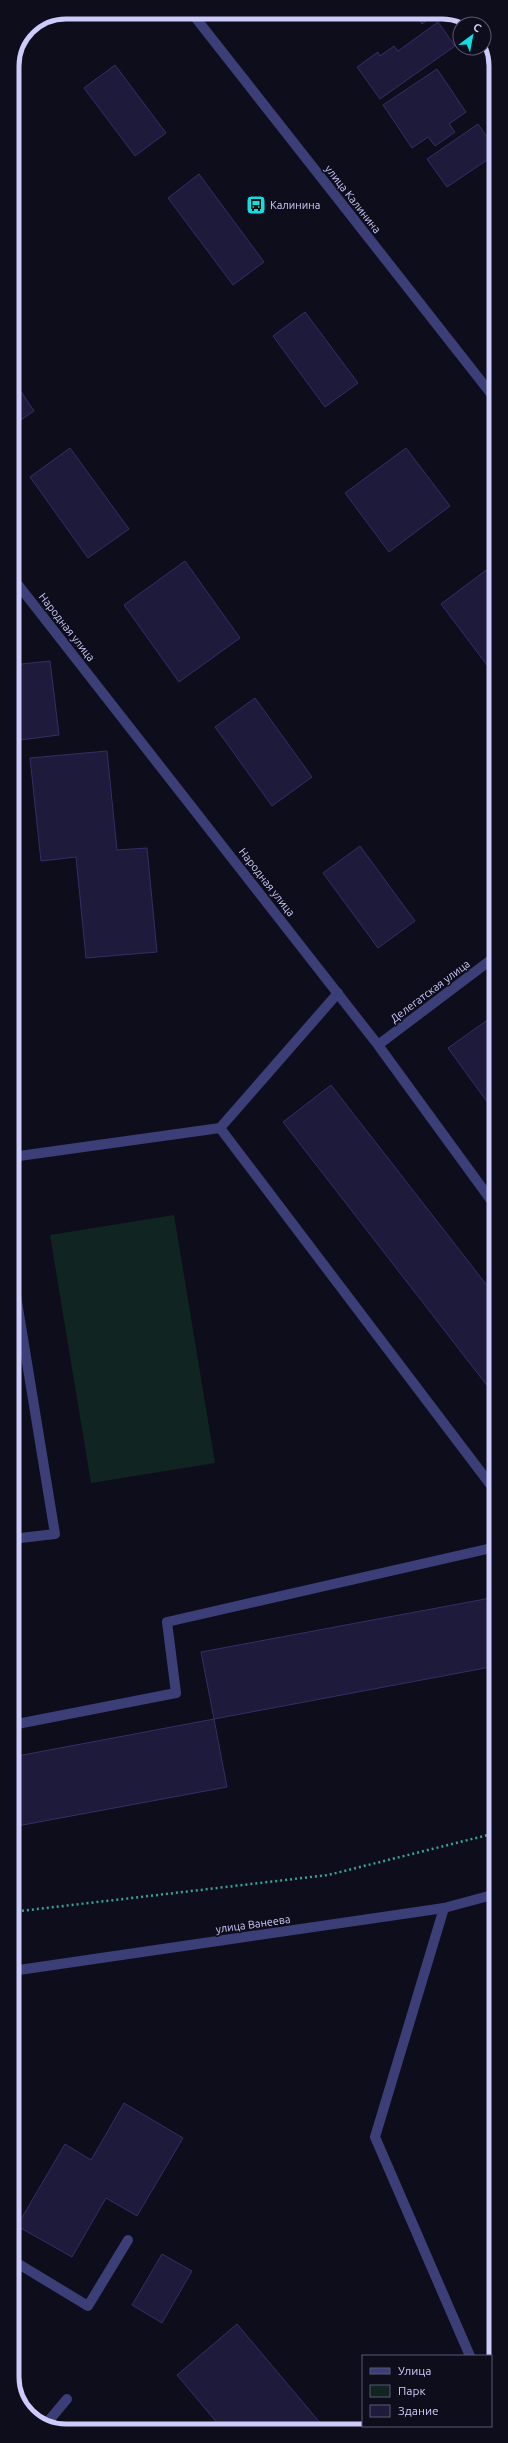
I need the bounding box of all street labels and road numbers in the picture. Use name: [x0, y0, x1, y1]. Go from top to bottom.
street label: улица Калинина: [323, 163, 383, 235]
street label: Народная улица: [37, 590, 97, 664]
street label: Народная улица: [237, 845, 297, 919]
street label: Делегатская улица: [388, 957, 472, 1025]
street label: улица Ванеева: [215, 1913, 291, 1935]

